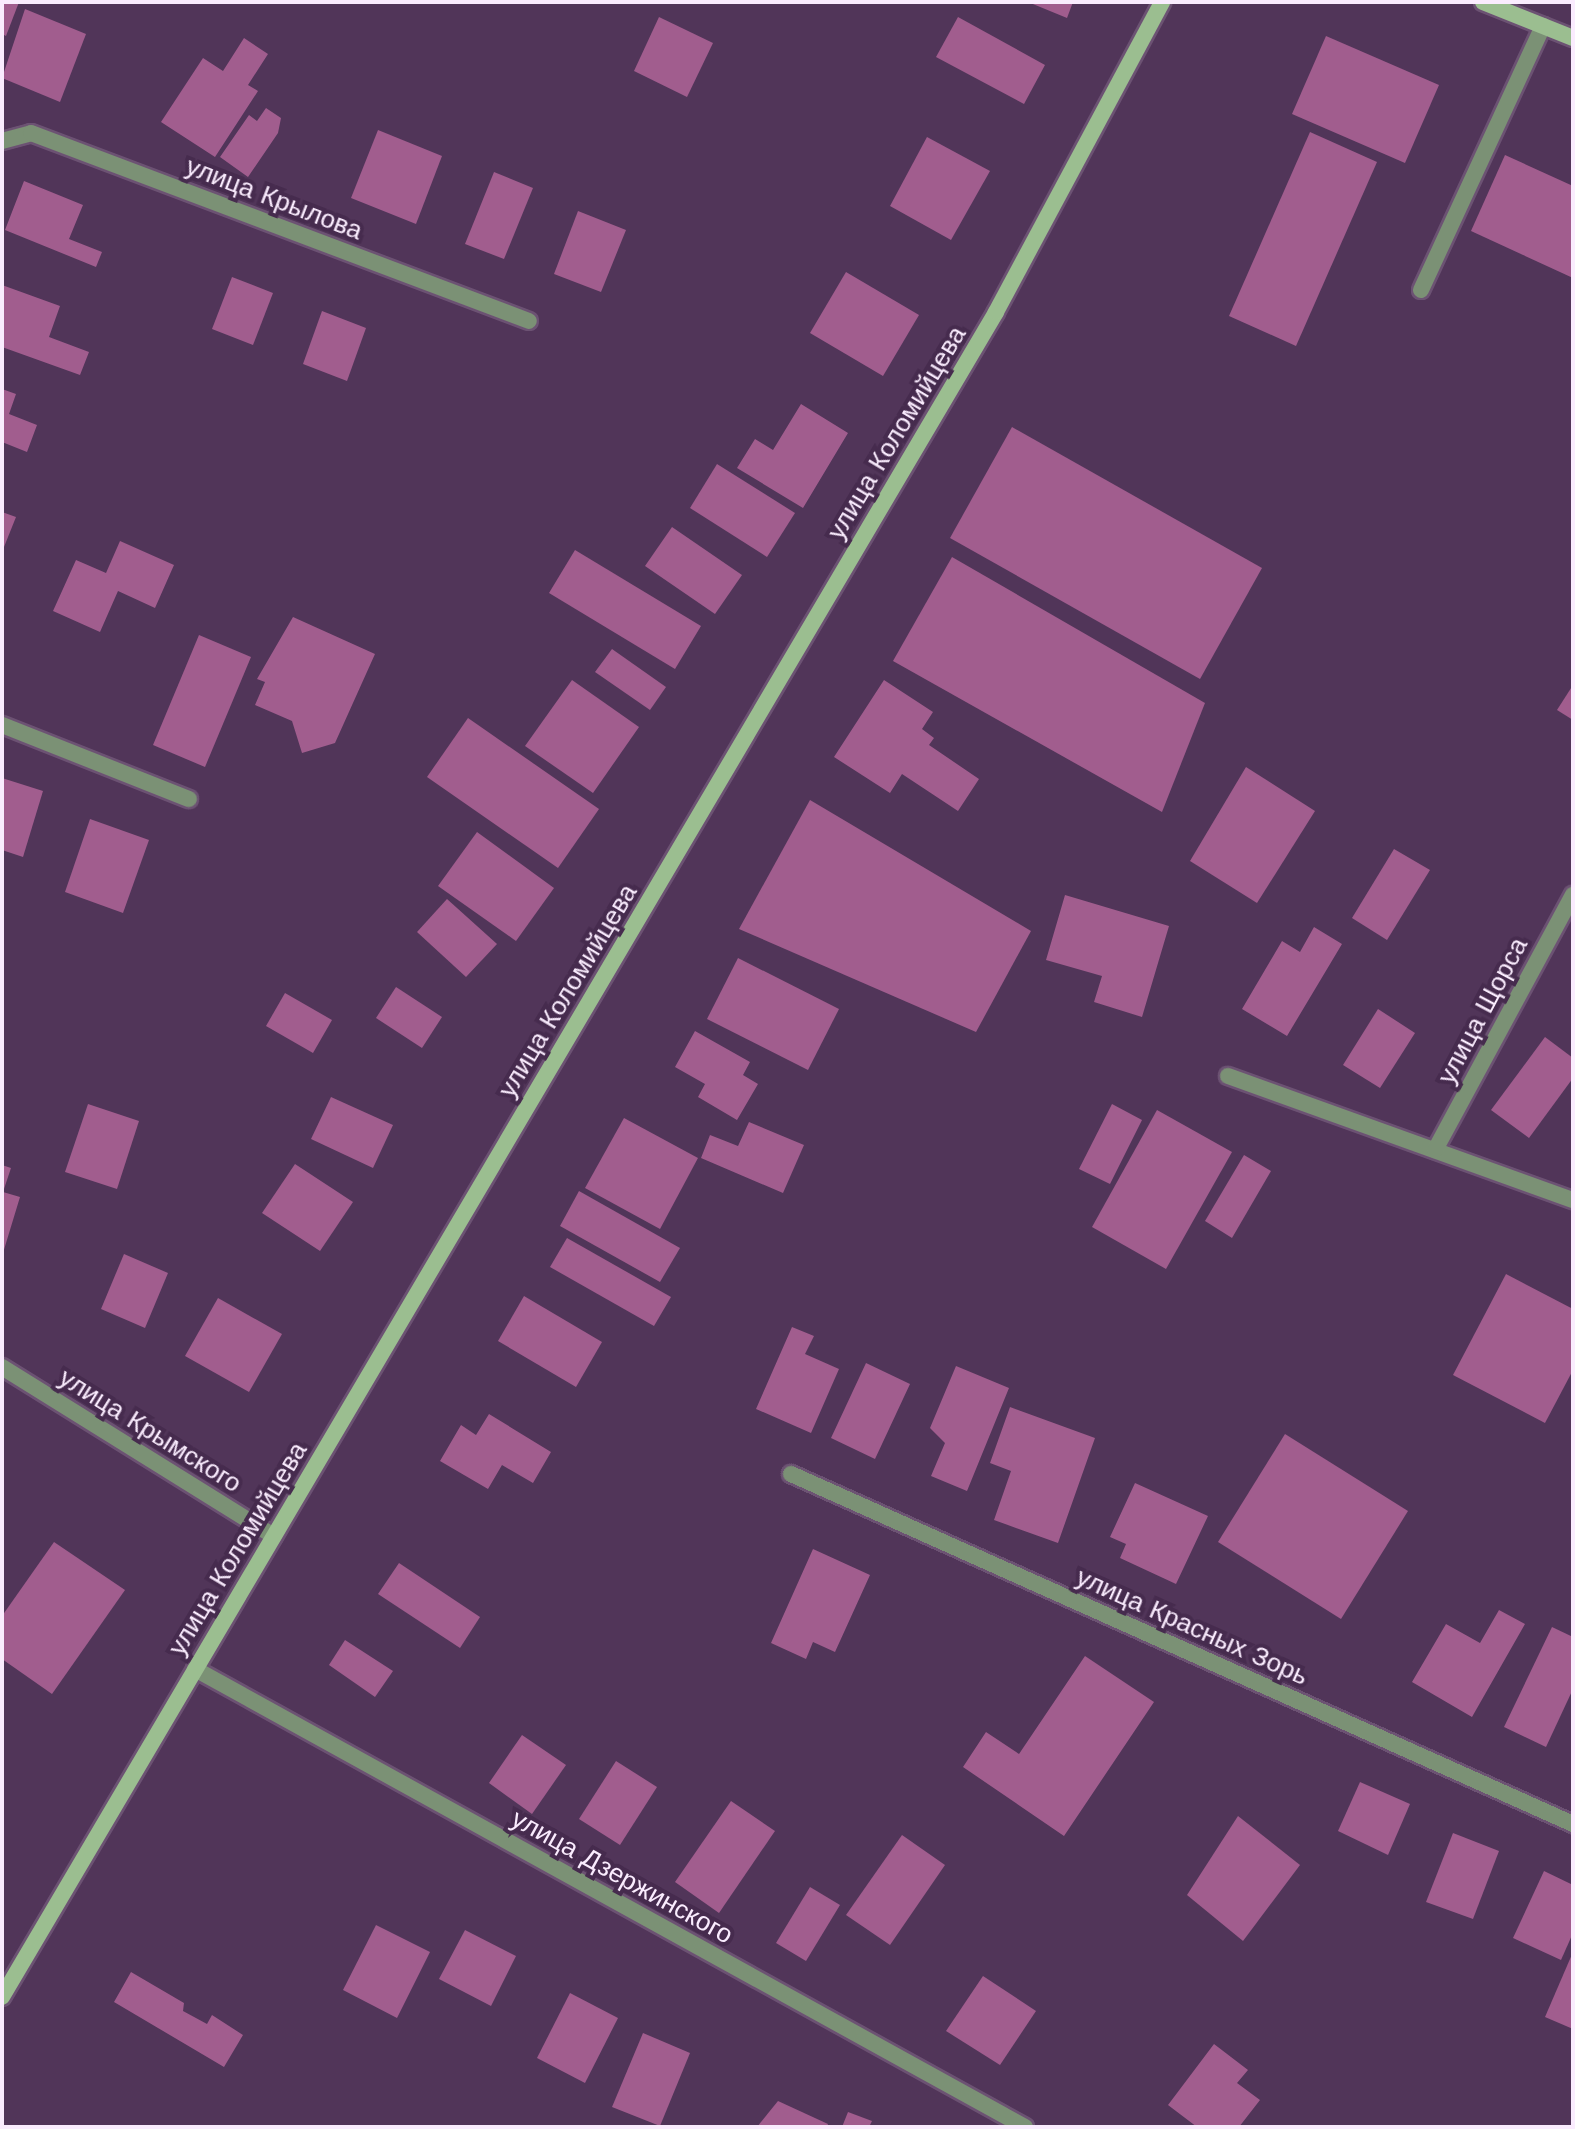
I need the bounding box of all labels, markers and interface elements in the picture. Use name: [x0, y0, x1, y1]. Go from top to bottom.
street label: улица Крылова: [181, 151, 367, 247]
street label: улица Коломийцева: [821, 321, 973, 545]
street label: улица Коломийцева: [492, 879, 644, 1103]
street label: улица Щорса: [1431, 933, 1535, 1089]
street label: улица Крымского: [53, 1362, 247, 1500]
street label: улица Коломийцева: [162, 1437, 314, 1661]
street label: улица Красных Зорь: [1071, 1562, 1313, 1692]
street label: улица Дзержинского: [506, 1803, 738, 1951]

